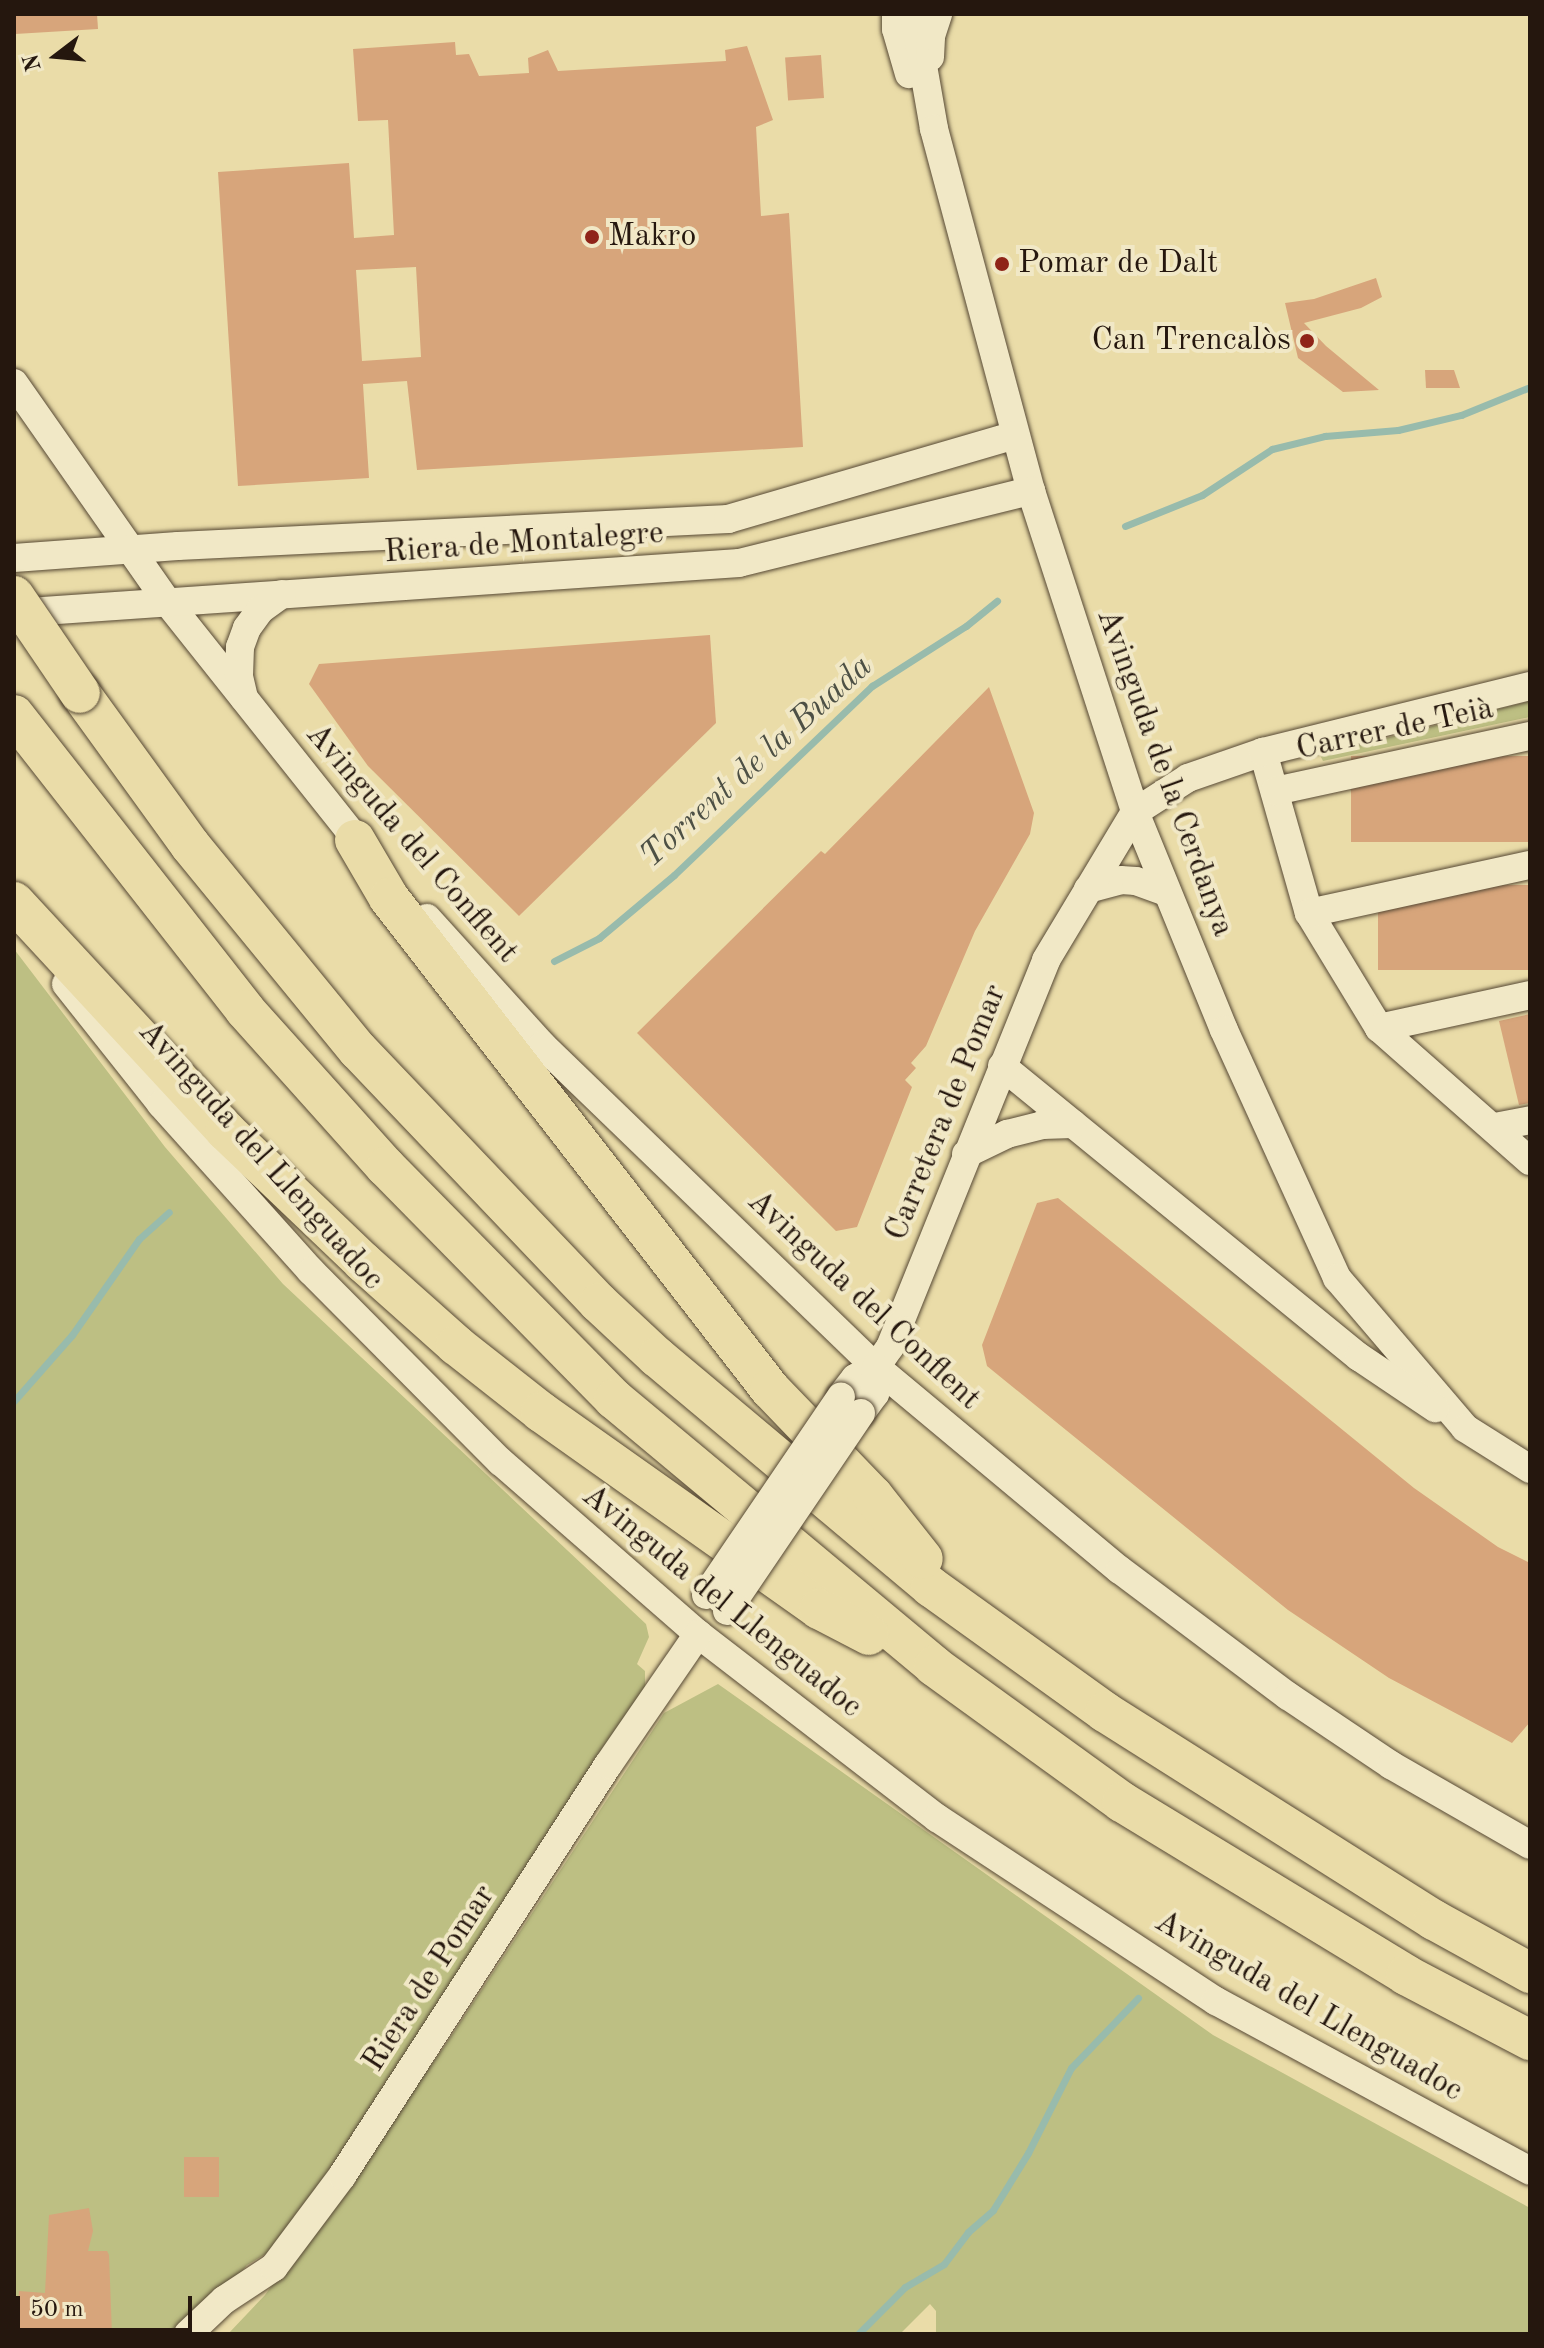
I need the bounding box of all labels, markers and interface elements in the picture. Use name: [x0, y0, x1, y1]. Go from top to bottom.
north arrow: [16, 16, 96, 96]
text: N: [20, 52, 46, 74]
place label: Makro: [608, 218, 696, 256]
marker: Makro: [583, 228, 601, 246]
place label: Pomar de Dalt: [1018, 245, 1218, 283]
marker: Pomar de Dalt: [993, 255, 1011, 273]
place label: Can Trencalòs: [1091, 322, 1291, 360]
marker: Can Trencalòs: [1298, 332, 1316, 350]
street label: Riera de Montalegre: [383, 515, 665, 573]
street label: Avinguda de la Cerdanya: [1087, 604, 1241, 942]
water label: Torrent de la Buada: [632, 647, 882, 877]
street label: Carrer de Teià: [1293, 690, 1497, 770]
street label: Avinguda del Conflent: [296, 716, 526, 972]
street label: Carretera de Pomar: [878, 979, 1016, 1247]
street label: Avinguda del Llenguadoc: [129, 1014, 391, 1298]
street label: Avinguda del Conflent: [738, 1183, 988, 1419]
street label: Avinguda del Llenguadoc: [573, 1477, 869, 1727]
street label: Riera de Pomar: [355, 1878, 505, 2080]
street label: Avinguda del Llenguadoc: [1147, 1903, 1469, 2111]
scale bar: [20, 2280, 196, 2330]
text: 50 m: [30, 2298, 84, 2322]

